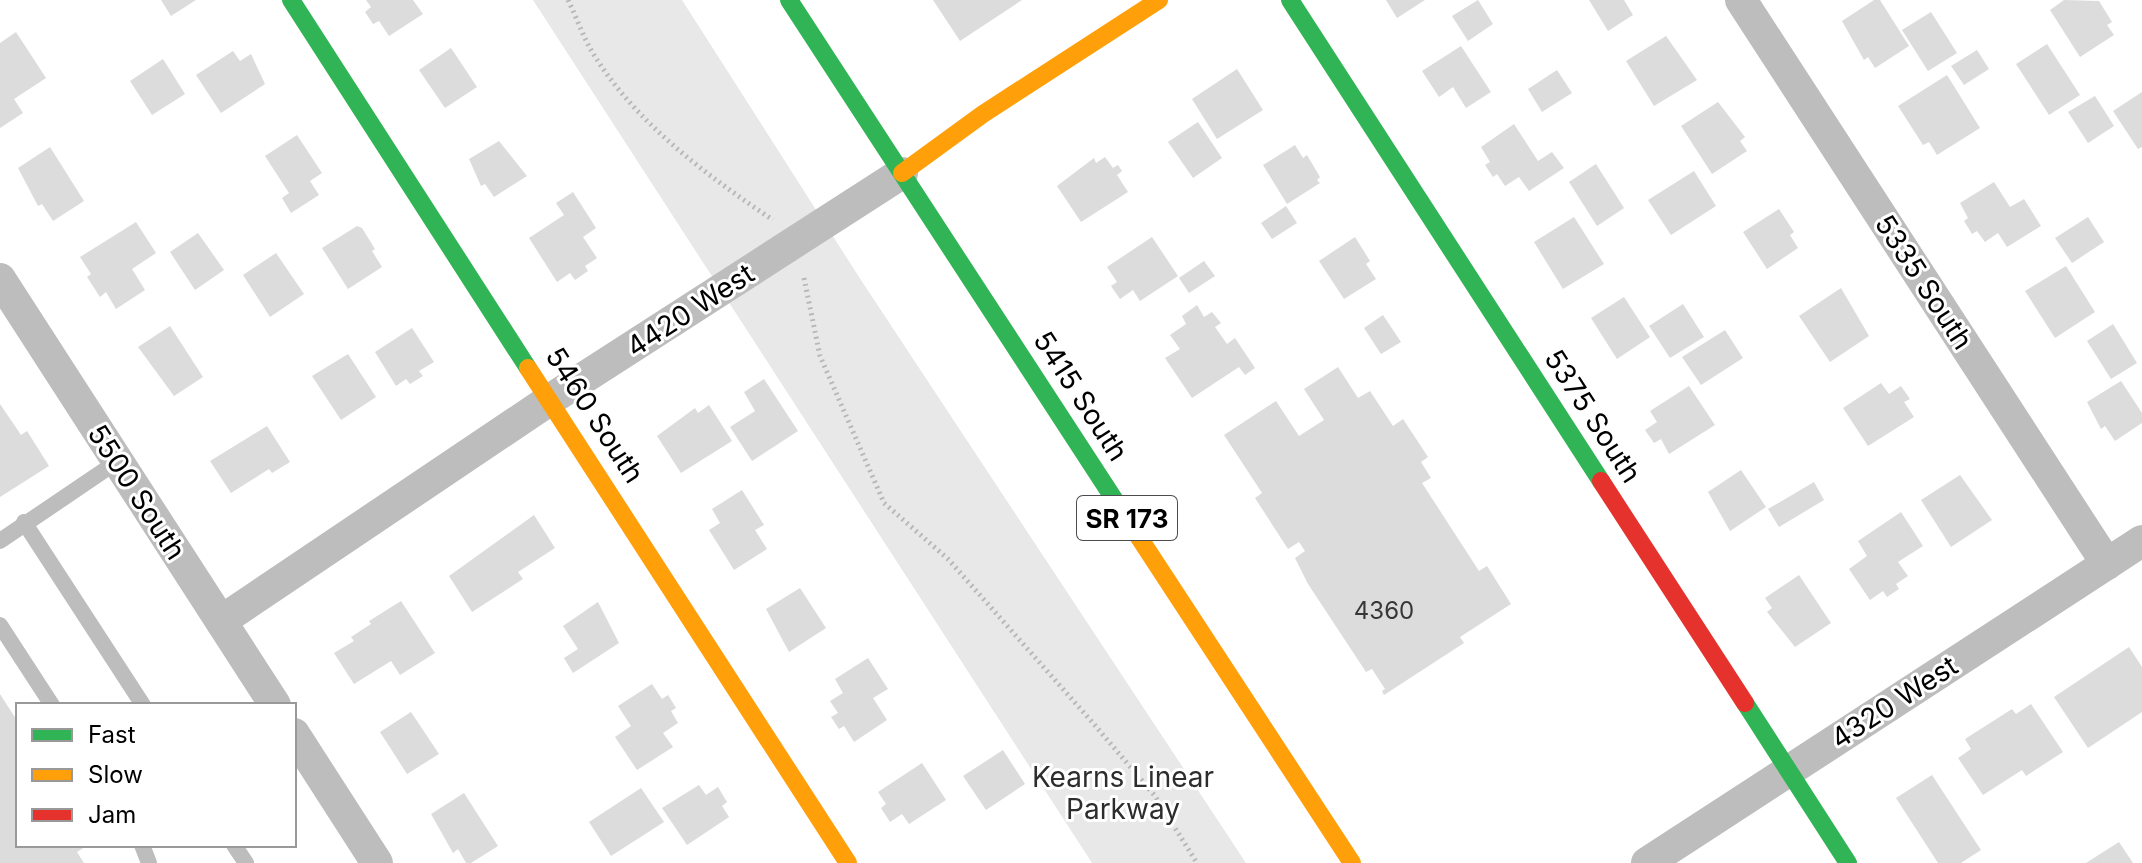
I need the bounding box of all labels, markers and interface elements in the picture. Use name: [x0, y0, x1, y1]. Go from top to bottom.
street label: 5335 South: [1868, 208, 1980, 356]
street label: 4420 West: [620, 256, 760, 364]
street label: 5415 South: [1026, 325, 1136, 467]
street label: 5460 South: [539, 341, 651, 489]
street label: 5375 South: [1537, 343, 1649, 489]
street label: 5500 South: [81, 418, 193, 566]
road number: SR 173: [1077, 496, 1177, 540]
house number: 4360: [1354, 596, 1414, 625]
street label: 4320 West: [1824, 648, 1964, 756]
legend: [16, 703, 296, 847]
text: Fast: [88, 720, 136, 749]
text: Slow: [88, 760, 143, 789]
park label: Kearns Linear Parkway: [1032, 760, 1214, 826]
text: Jam: [88, 800, 136, 829]

